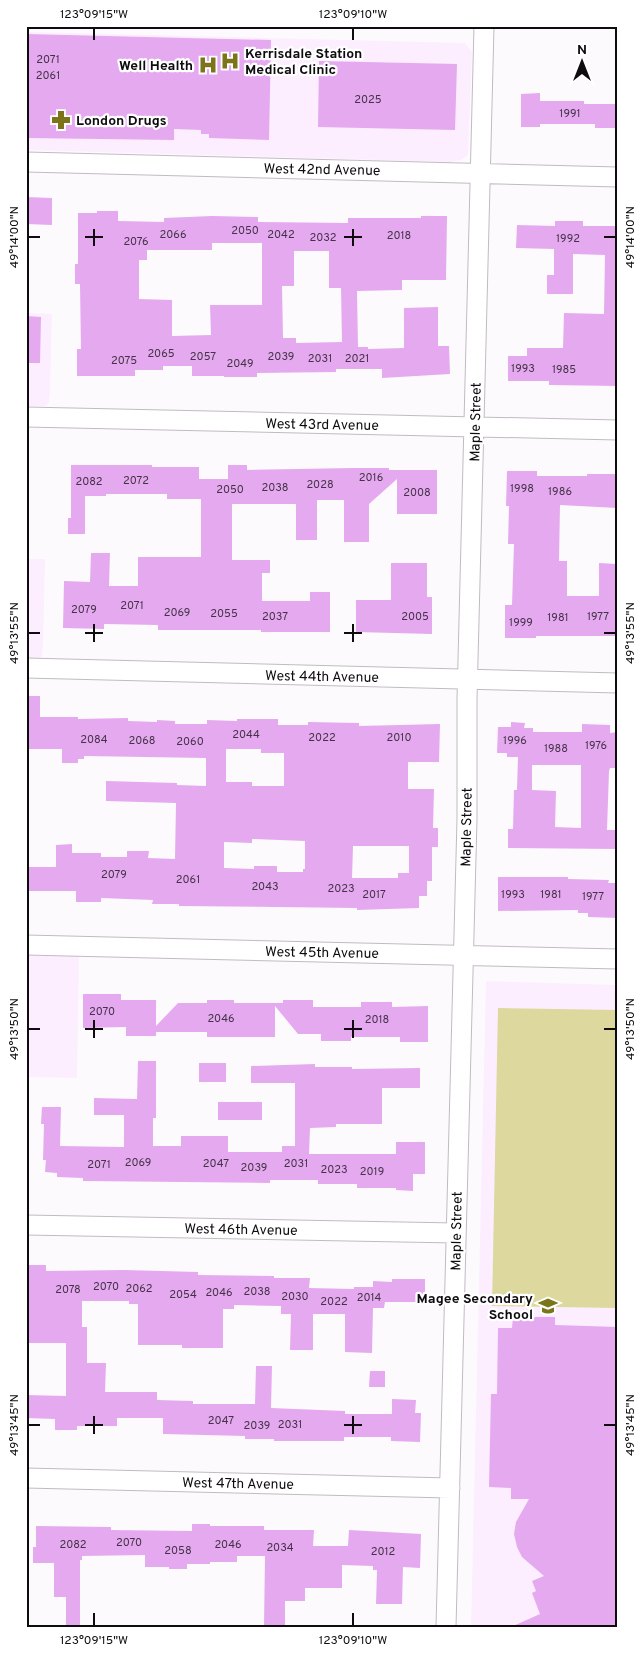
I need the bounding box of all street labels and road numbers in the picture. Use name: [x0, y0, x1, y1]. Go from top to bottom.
street label: West 42nd Avenue: [264, 161, 380, 180]
street label: Maple Street: [467, 382, 486, 462]
street label: West 43rd Avenue: [265, 416, 379, 435]
street label: West 44th Avenue: [265, 668, 379, 687]
street label: Maple Street: [458, 787, 477, 867]
street label: West 45th Avenue: [265, 944, 379, 963]
street label: Maple Street: [448, 1191, 467, 1271]
street label: West 46th Avenue: [184, 1221, 298, 1240]
street label: West 47th Avenue: [182, 1475, 294, 1494]

